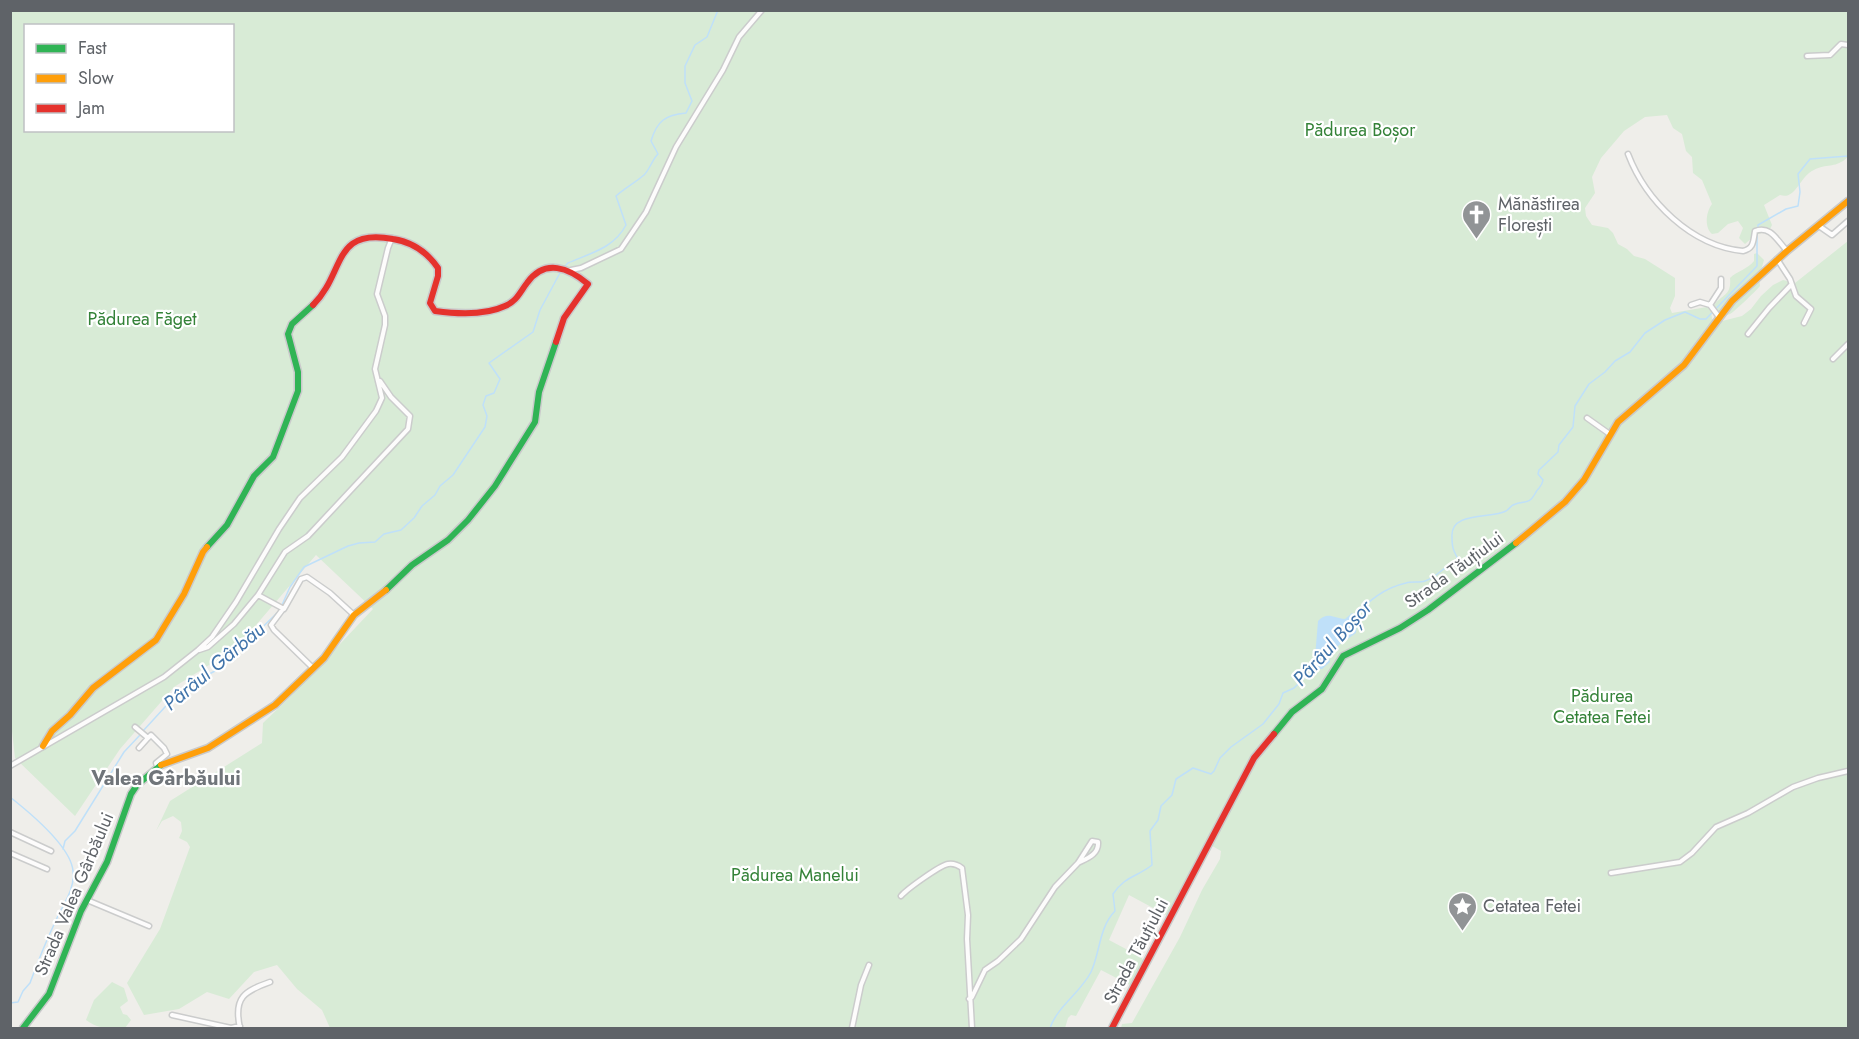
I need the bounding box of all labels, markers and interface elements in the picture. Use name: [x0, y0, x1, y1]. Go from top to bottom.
legend: [24, 24, 234, 132]
text: Fast: [78, 35, 107, 61]
text: Slow: [78, 65, 115, 91]
text: Jam: [76, 95, 105, 121]
park label: Pădurea Boșor: [1305, 117, 1416, 143]
place label: Mănăstirea Florești: [1498, 191, 1580, 238]
church icon: Mănăstirea Florești: [1461, 198, 1493, 240]
park label: Pădurea Făget: [87, 306, 197, 332]
street label: Strada Tăuțiului: [1399, 525, 1509, 615]
water label: Pârâul Boșor: [1286, 593, 1380, 693]
water label: Pârâul Gârbău: [157, 615, 272, 718]
park label: Pădurea Cetatea Fetei: [1553, 683, 1651, 730]
district label: Valea Gârbăului: [90, 764, 241, 793]
street label: Strada Valea Gârbăului: [28, 808, 120, 980]
park label: Pădurea Manelui: [731, 862, 859, 888]
place icon: Cetatea Fetei: [1446, 890, 1478, 932]
street label: Strada Tăuțiului: [1097, 893, 1175, 1009]
place label: Cetatea Fetei: [1483, 893, 1581, 919]

